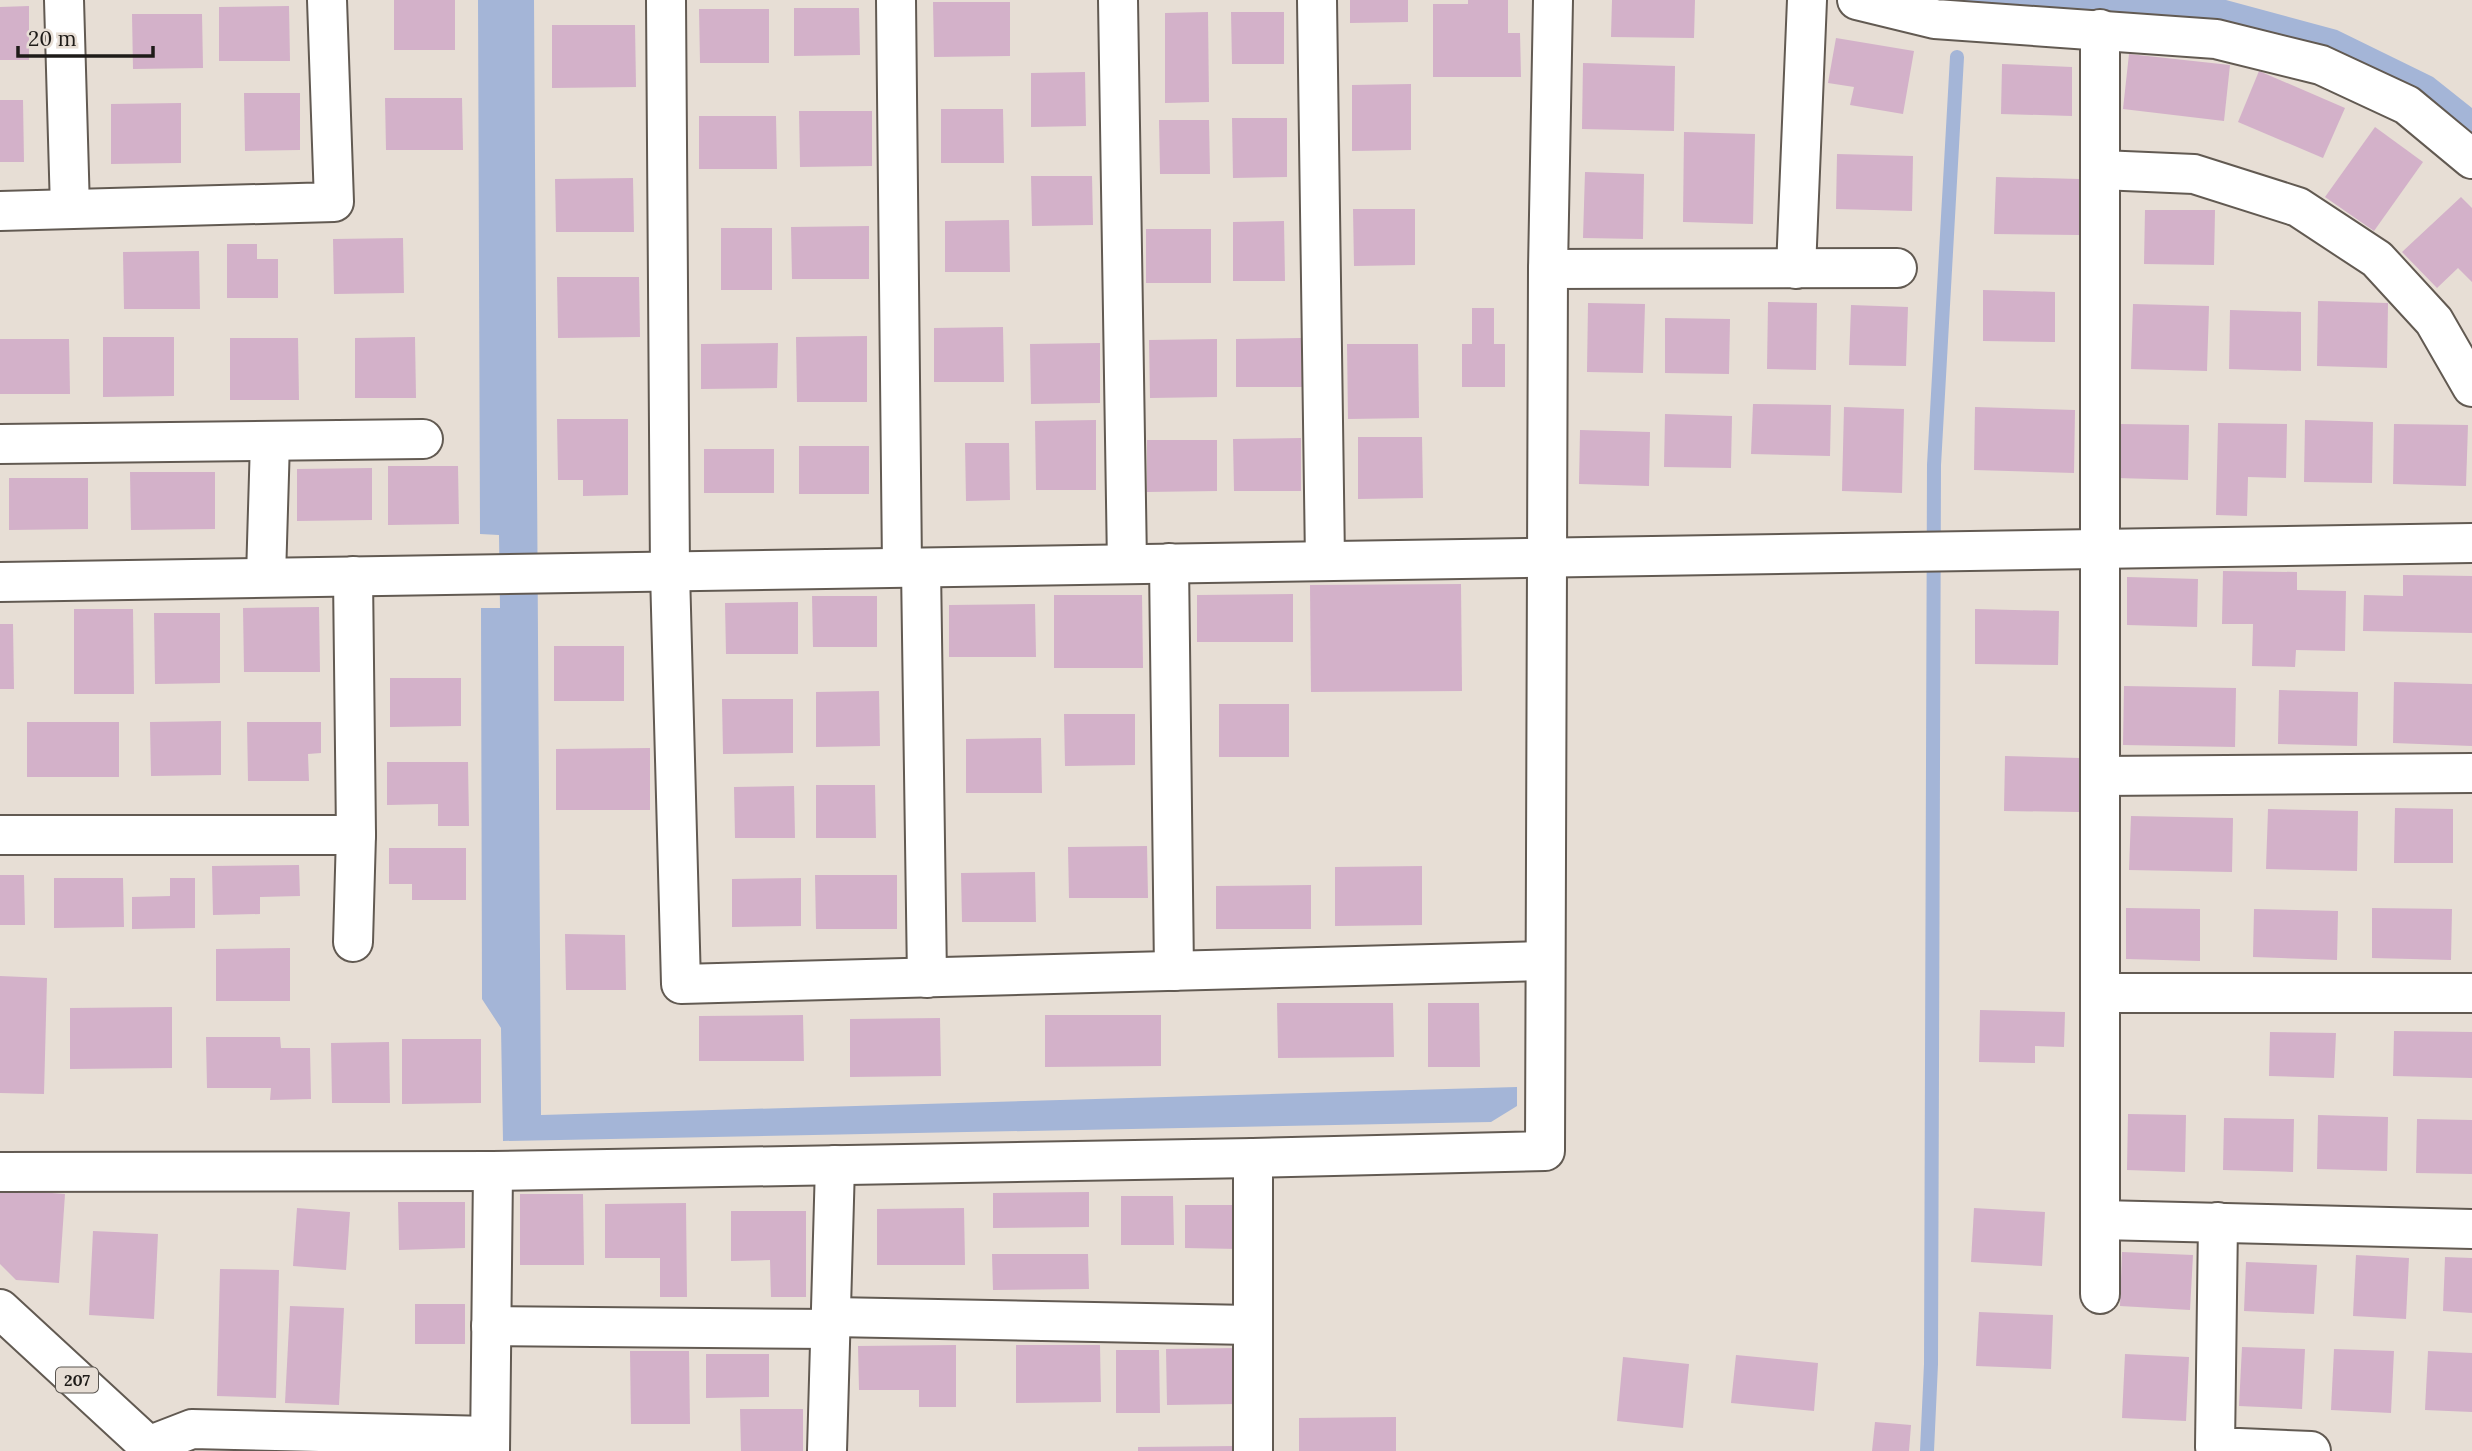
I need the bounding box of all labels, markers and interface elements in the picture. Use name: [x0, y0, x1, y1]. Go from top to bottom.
scale bar: [18, 14, 152, 58]
text: 20 m: [28, 25, 77, 52]
road number: 207: [56, 1368, 98, 1392]

